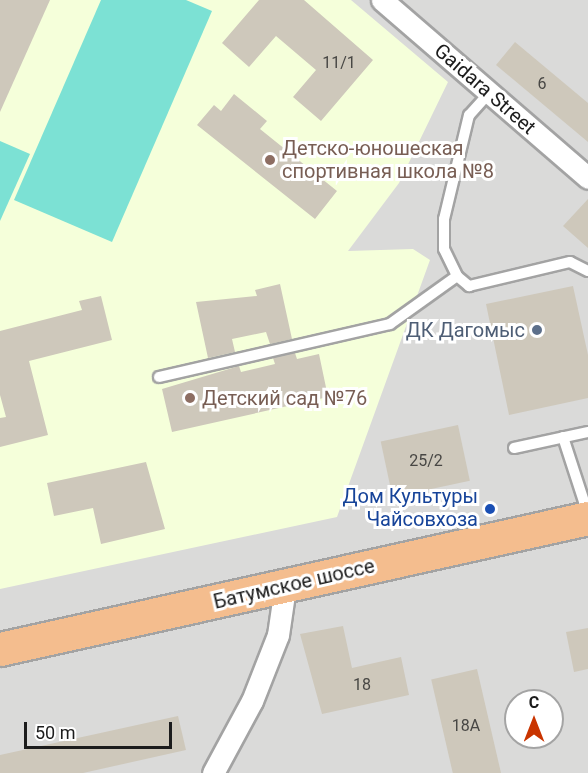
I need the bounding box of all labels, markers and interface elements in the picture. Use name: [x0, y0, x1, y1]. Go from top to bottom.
street label: Gaidara Street: [429, 38, 541, 140]
house number: 11/1: [322, 53, 356, 73]
house number: 6: [538, 74, 546, 94]
place label: Детско-юношеская спортивная школа №8: [282, 136, 494, 183]
marker: Детско-юношеская спортивная школа №8: [263, 153, 277, 167]
place label: ДК Дагомыс: [406, 318, 525, 342]
marker: ДК Дагомыс: [530, 323, 544, 337]
place label: Детский сад №76: [202, 386, 367, 410]
marker: Детский сад №76: [183, 391, 197, 405]
house number: 25/2: [409, 451, 443, 471]
place label: Дом Культуры Чайсовхоза: [343, 485, 478, 532]
marker: Дом Культуры Чайсовхоза: [483, 502, 497, 516]
street label: Батумское шоссе: [211, 554, 377, 614]
house number: 18: [353, 675, 371, 695]
north arrow: [504, 689, 564, 749]
text: С: [529, 693, 539, 712]
scale bar: [27, 710, 176, 748]
house number: 18А: [452, 716, 480, 736]
text: 50 m: [35, 722, 75, 743]

